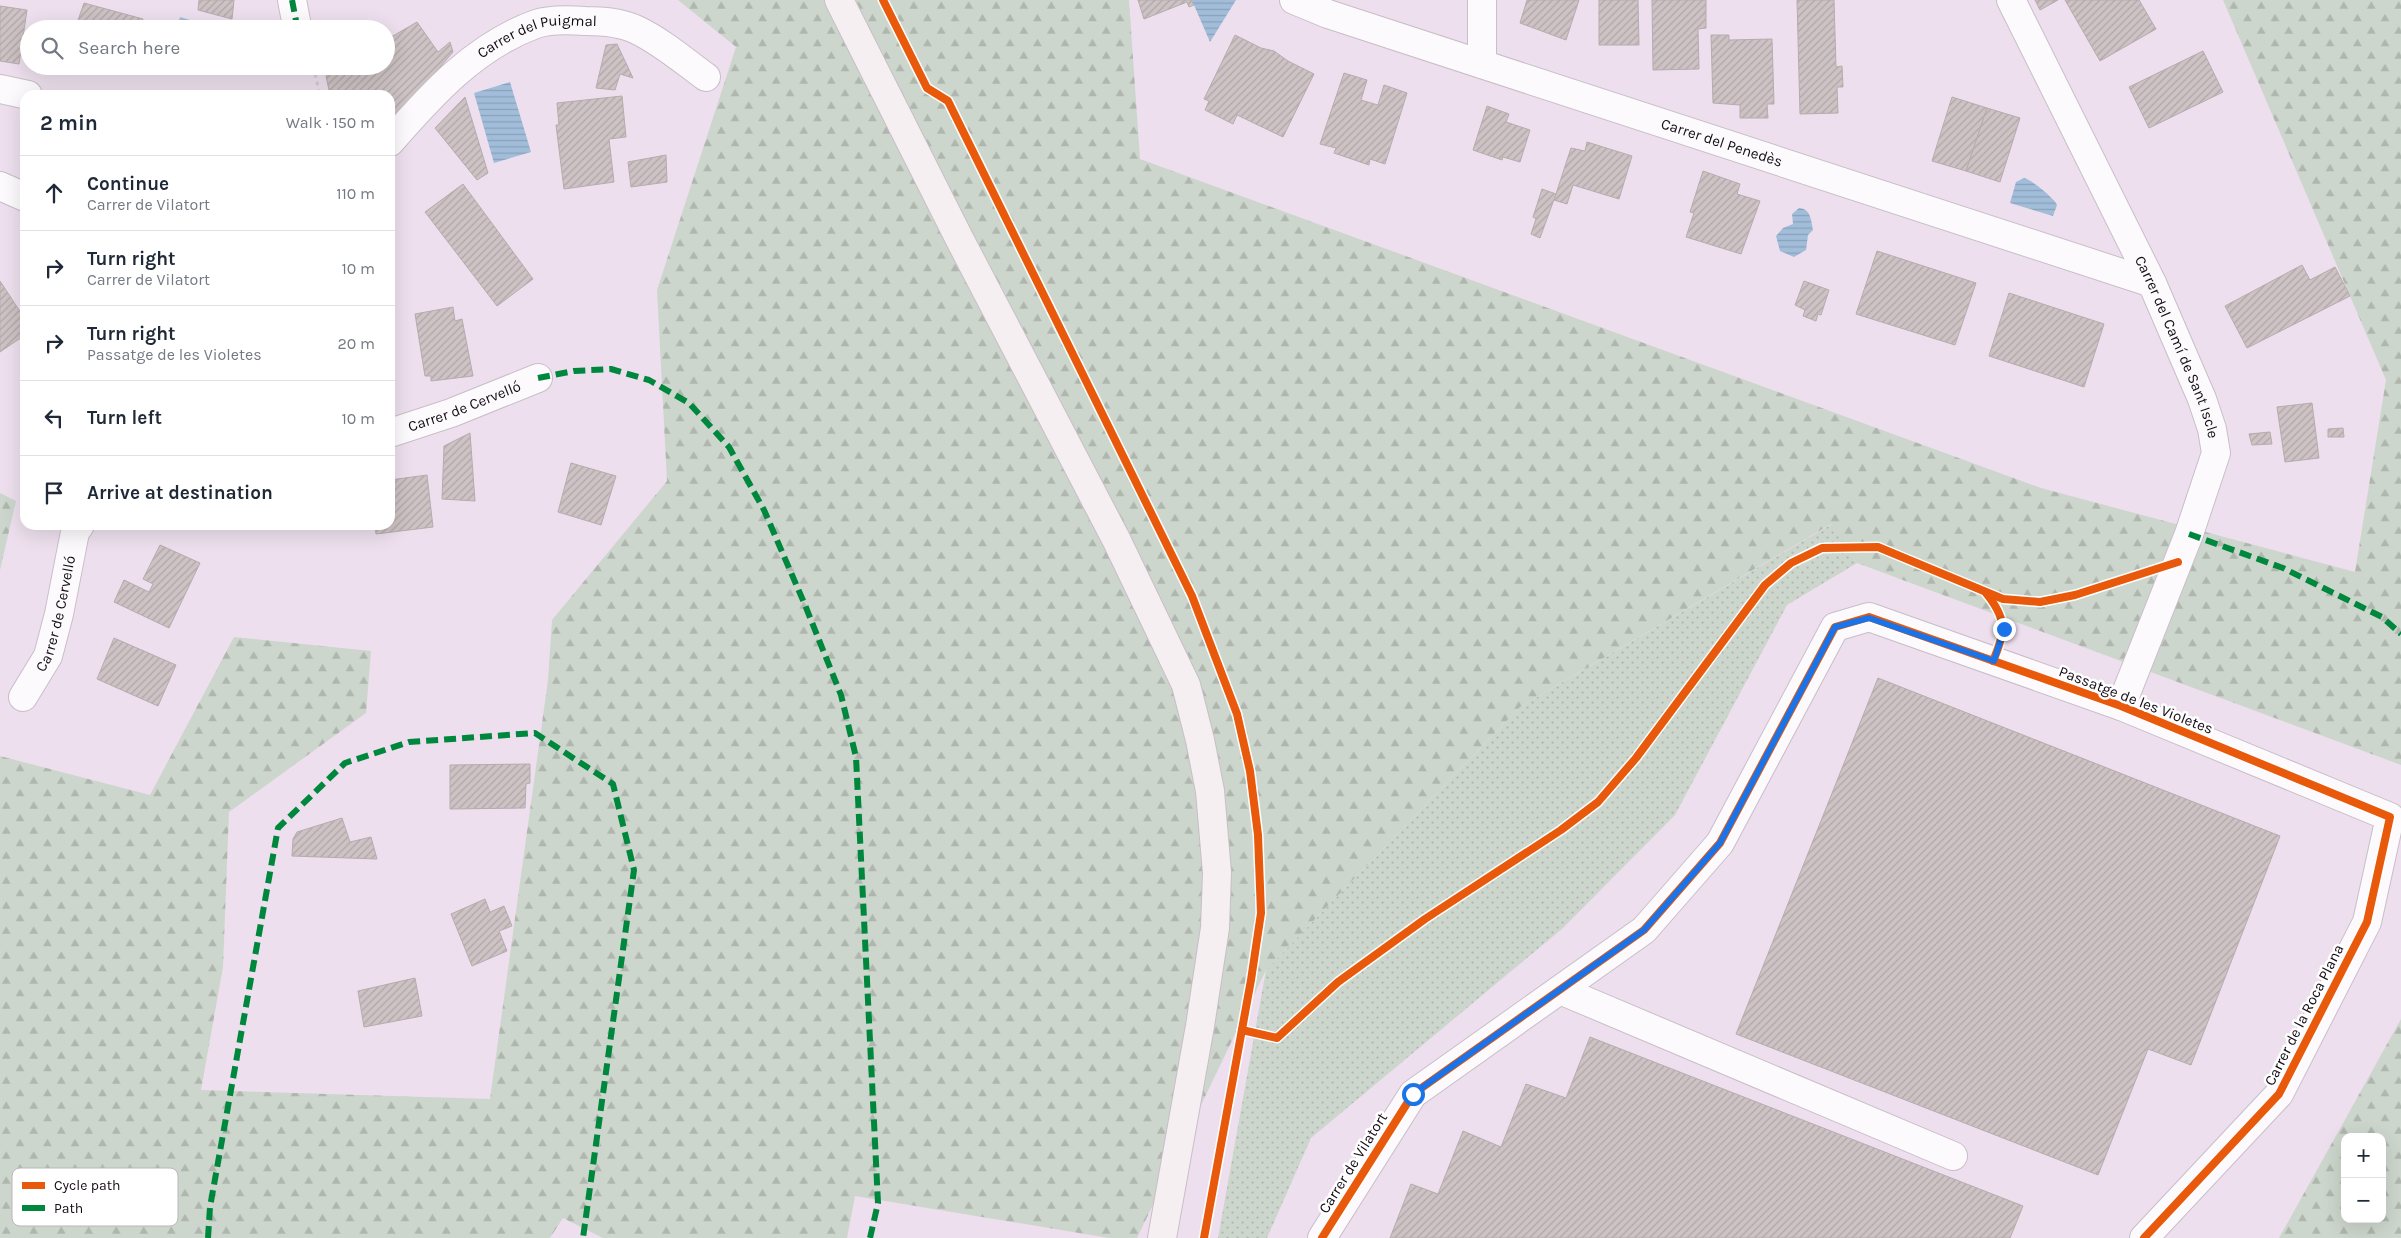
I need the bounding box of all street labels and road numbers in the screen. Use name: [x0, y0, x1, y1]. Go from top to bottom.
street label: Carrer del Puigmal: [474, 11, 597, 62]
street label: Carrer del Penedès: [1659, 114, 1785, 171]
street label: Carrer del Camí de Sant Iscle: [2131, 253, 2222, 439]
street label: Carrer de Cervelló: [406, 377, 523, 436]
street label: Carrer de Cervelló: [32, 554, 79, 675]
street label: Passatge de les Violetes: [2056, 662, 2216, 738]
street label: Carrer de la Roca Plana: [2261, 941, 2347, 1089]
street label: Carrer de Vilatort: [1315, 1109, 1391, 1217]

